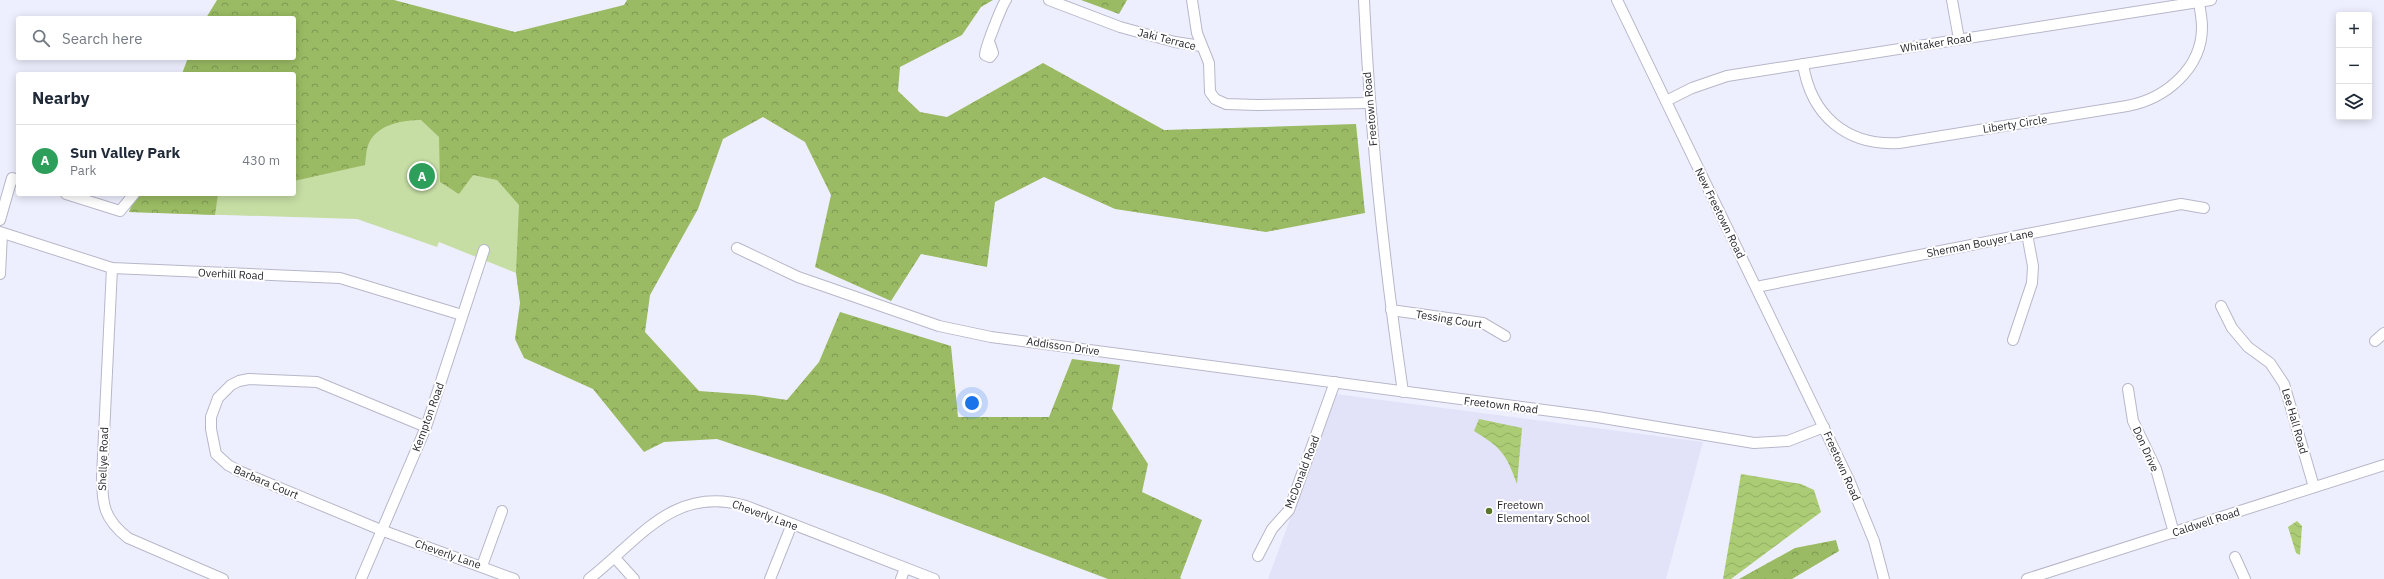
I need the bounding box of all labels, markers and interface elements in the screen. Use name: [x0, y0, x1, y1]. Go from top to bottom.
map controls: [2336, 12, 2372, 120]
button: +: [2336, 12, 2372, 48]
search box: [16, 16, 296, 60]
street label: Jaki Terrace: [1136, 25, 1198, 53]
icon: search: [30, 27, 52, 49]
text: Search here: [62, 29, 142, 48]
street label: Whitaker Road: [1899, 30, 1973, 56]
button: −: [2336, 48, 2372, 84]
street label: Freetown Road: [1360, 71, 1380, 147]
button: layers: [2336, 84, 2372, 120]
text: Nearby: [32, 87, 90, 109]
street label: Liberty Circle: [1982, 112, 2048, 136]
text: Sun Valley Park: [70, 143, 180, 162]
text: A: [41, 152, 49, 169]
text: 430 m: [242, 152, 280, 169]
pin: A: [409, 161, 435, 191]
text: Park: [70, 162, 96, 179]
street label: New Freetown Road: [1692, 165, 1748, 261]
street label: Sherman Bouyer Lane: [1925, 226, 2035, 260]
street label: Overhill Road: [198, 265, 264, 283]
street label: Tessing Court: [1415, 307, 1483, 331]
street label: Addisson Drive: [1026, 334, 1100, 358]
street label: Kempton Road: [409, 380, 447, 454]
street label: Lee Hall Road: [2279, 387, 2311, 455]
your location: [962, 393, 982, 413]
street label: Freetown Road: [1463, 394, 1539, 416]
street label: Don Drive: [2130, 424, 2162, 474]
street label: Shellye Road: [95, 427, 111, 491]
street label: Freetown Road: [1820, 429, 1864, 503]
street label: McDonald Road: [1282, 433, 1322, 511]
street label: Barbara Court: [232, 462, 301, 502]
street label: Cheverly Lane: [730, 497, 800, 533]
place label: Freetown Elementary School: [1497, 498, 1590, 525]
street label: Caldwell Road: [2170, 504, 2242, 540]
marker: Freetown Elementary School: [1484, 506, 1494, 516]
street label: Cheverly Lane: [413, 536, 483, 572]

